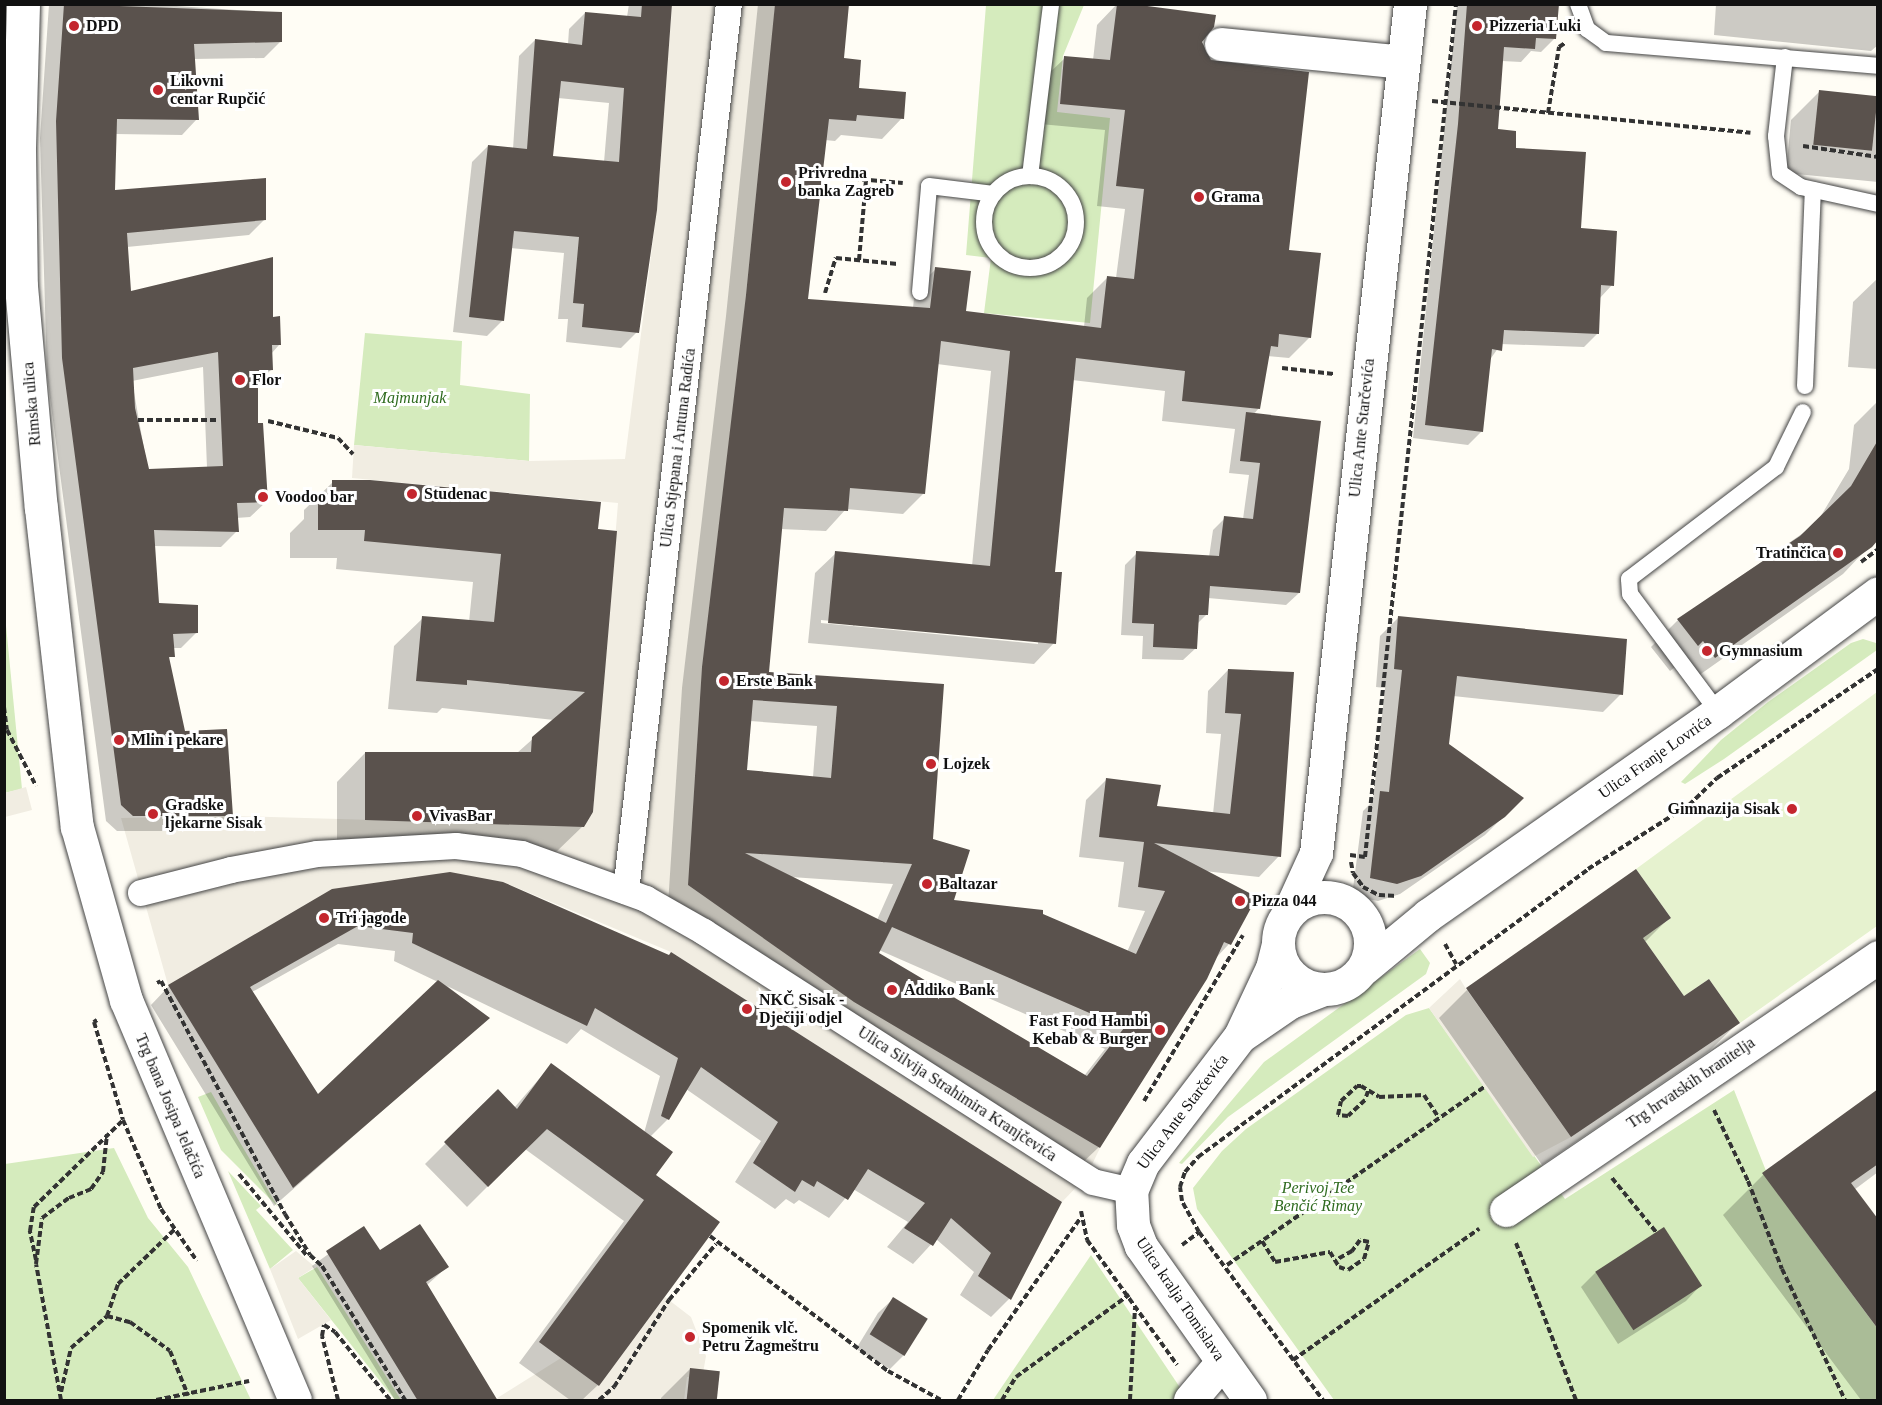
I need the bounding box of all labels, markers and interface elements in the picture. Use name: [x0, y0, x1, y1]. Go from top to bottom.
place label: DPD: [86, 16, 119, 36]
place label: Pizzeria Luki: [1489, 16, 1581, 36]
marker: DPD: [67, 19, 81, 33]
marker: Pizzeria Luki: [1470, 19, 1484, 33]
place label: Likovni centar Rupčić: [170, 71, 266, 109]
marker: Likovni centar Rupčić: [151, 83, 165, 97]
place label: Privredna banka Zagreb: [798, 163, 894, 201]
marker: Privredna banka Zagreb: [779, 175, 793, 189]
place label: Grama: [1211, 187, 1260, 207]
marker: Grama: [1192, 190, 1206, 204]
street label: Ulica Stjepana i Antuna Radića: [656, 347, 700, 549]
street label: Ulica Ante Starčevića: [1345, 357, 1379, 499]
street label: Rimska ulica: [19, 361, 45, 447]
place label: Flor: [252, 370, 281, 390]
marker: Flor: [233, 373, 247, 387]
park label: Majmunjak: [374, 388, 446, 408]
place label: Studenac: [424, 484, 487, 504]
place label: Voodoo bar: [275, 487, 354, 507]
marker: Studenac: [405, 487, 419, 501]
marker: Voodoo bar: [256, 490, 270, 504]
place label: Tratinčica: [1756, 543, 1826, 563]
marker: Tratinčica: [1831, 546, 1845, 560]
place label: Gymnasium: [1719, 641, 1803, 661]
marker: Gymnasium: [1700, 644, 1714, 658]
place label: Erste Bank: [736, 671, 813, 691]
marker: Erste Bank: [717, 674, 731, 688]
street label: Ulica Franje Lovrića: [1595, 711, 1715, 803]
place label: Mlin i pekare: [131, 730, 223, 750]
marker: Mlin i pekare: [112, 733, 126, 747]
place label: Lojzek: [943, 754, 990, 774]
marker: Lojzek: [924, 757, 938, 771]
place label: Gradske ljekarne Sisak: [165, 795, 262, 833]
place label: Gimnazija Sisak: [1668, 799, 1780, 819]
marker: Gimnazija Sisak: [1785, 802, 1799, 816]
place label: VivasBar: [429, 806, 492, 826]
marker: Gradske ljekarne Sisak: [146, 807, 160, 821]
marker: VivasBar: [410, 809, 424, 823]
place label: Baltazar: [939, 874, 998, 894]
marker: Baltazar: [920, 877, 934, 891]
place label: Pizza 044: [1252, 891, 1316, 911]
marker: Pizza 044: [1233, 894, 1247, 908]
place label: Tri jagode: [336, 908, 406, 928]
marker: Tri jagode: [317, 911, 331, 925]
place label: Addiko Bank: [904, 980, 995, 1000]
marker: Addiko Bank: [885, 983, 899, 997]
place label: NKČ Sisak - Dječiji odjel: [759, 990, 844, 1028]
marker: NKČ Sisak - Dječiji odjel: [740, 1002, 754, 1016]
place label: Fast Food Hambi Kebab & Burger: [1029, 1011, 1148, 1049]
street label: Ulica Silvija Strahimira Kranjčevića: [854, 1022, 1060, 1166]
marker: Fast Food Hambi Kebab & Burger: [1153, 1023, 1167, 1037]
street label: Trg bana Josipa Jelačića: [131, 1031, 209, 1181]
street label: Trg hrvatskih branitelja: [1623, 1033, 1759, 1133]
street label: Ulica Ante Starčevića: [1133, 1050, 1233, 1174]
park label: Perivoj Tee Benčić Rimay: [1274, 1178, 1362, 1216]
street label: Ulica kralja Tomislava: [1131, 1233, 1229, 1365]
place label: Spomenik vlč. Petru Žagmeštru: [702, 1318, 819, 1356]
marker: Spomenik vlč. Petru Žagmeštru: [683, 1330, 697, 1344]

